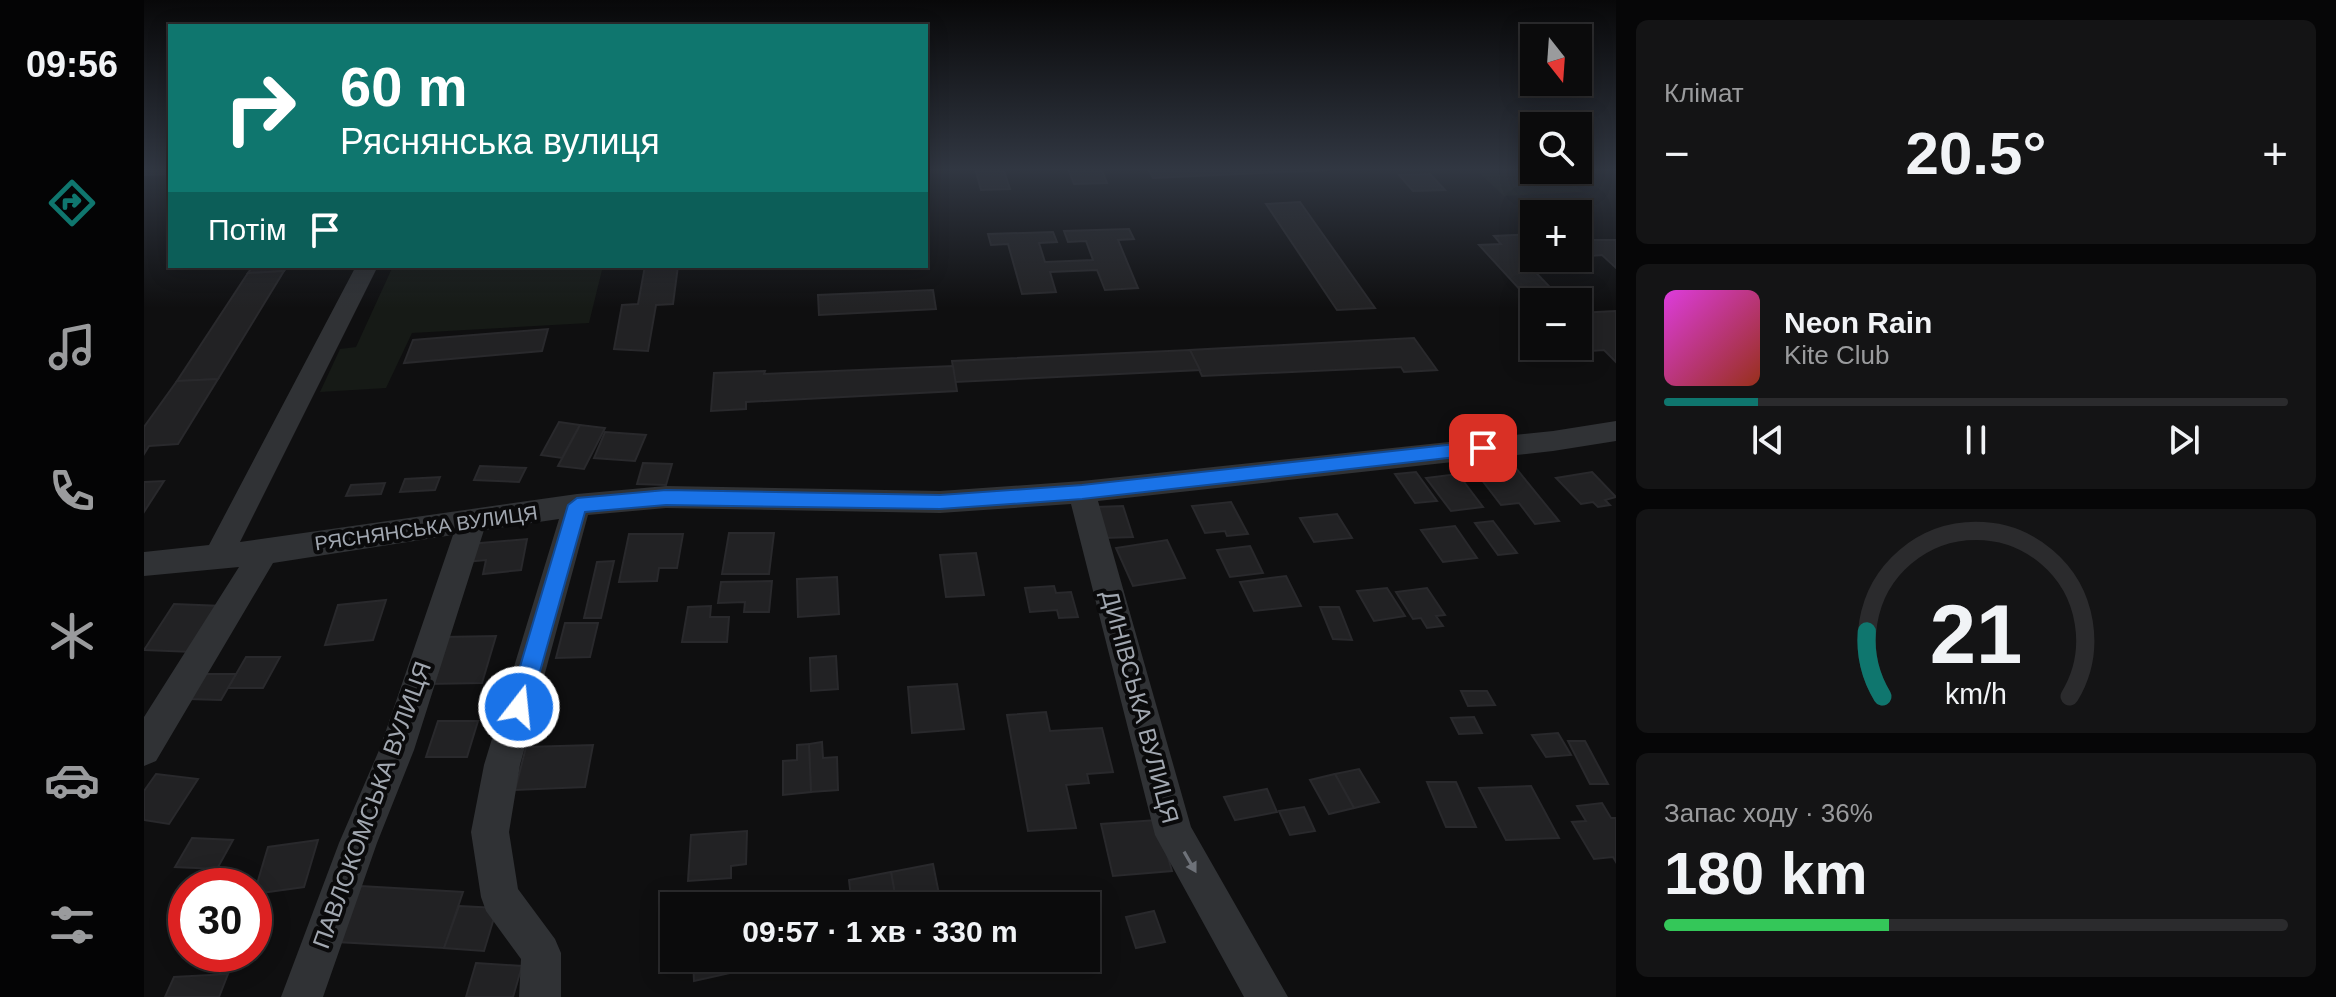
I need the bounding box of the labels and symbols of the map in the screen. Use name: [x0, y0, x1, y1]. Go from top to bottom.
north arrow: [1520, 24, 1592, 96]
pin: [1449, 414, 1517, 482]
street label: РЯСНЯНСЬКА ВУЛИЦЯ: [313, 501, 539, 555]
street label: ДИНІВСЬКА ВУЛИЦЯ: [1096, 587, 1185, 826]
street label: ПАВЛОКОМСЬКА ВУЛИЦЯ: [307, 658, 436, 952]
position arrow: [477, 665, 561, 749]
one-way arrow: [1183, 851, 1197, 873]
speed limit sign: 30: [168, 868, 272, 972]

